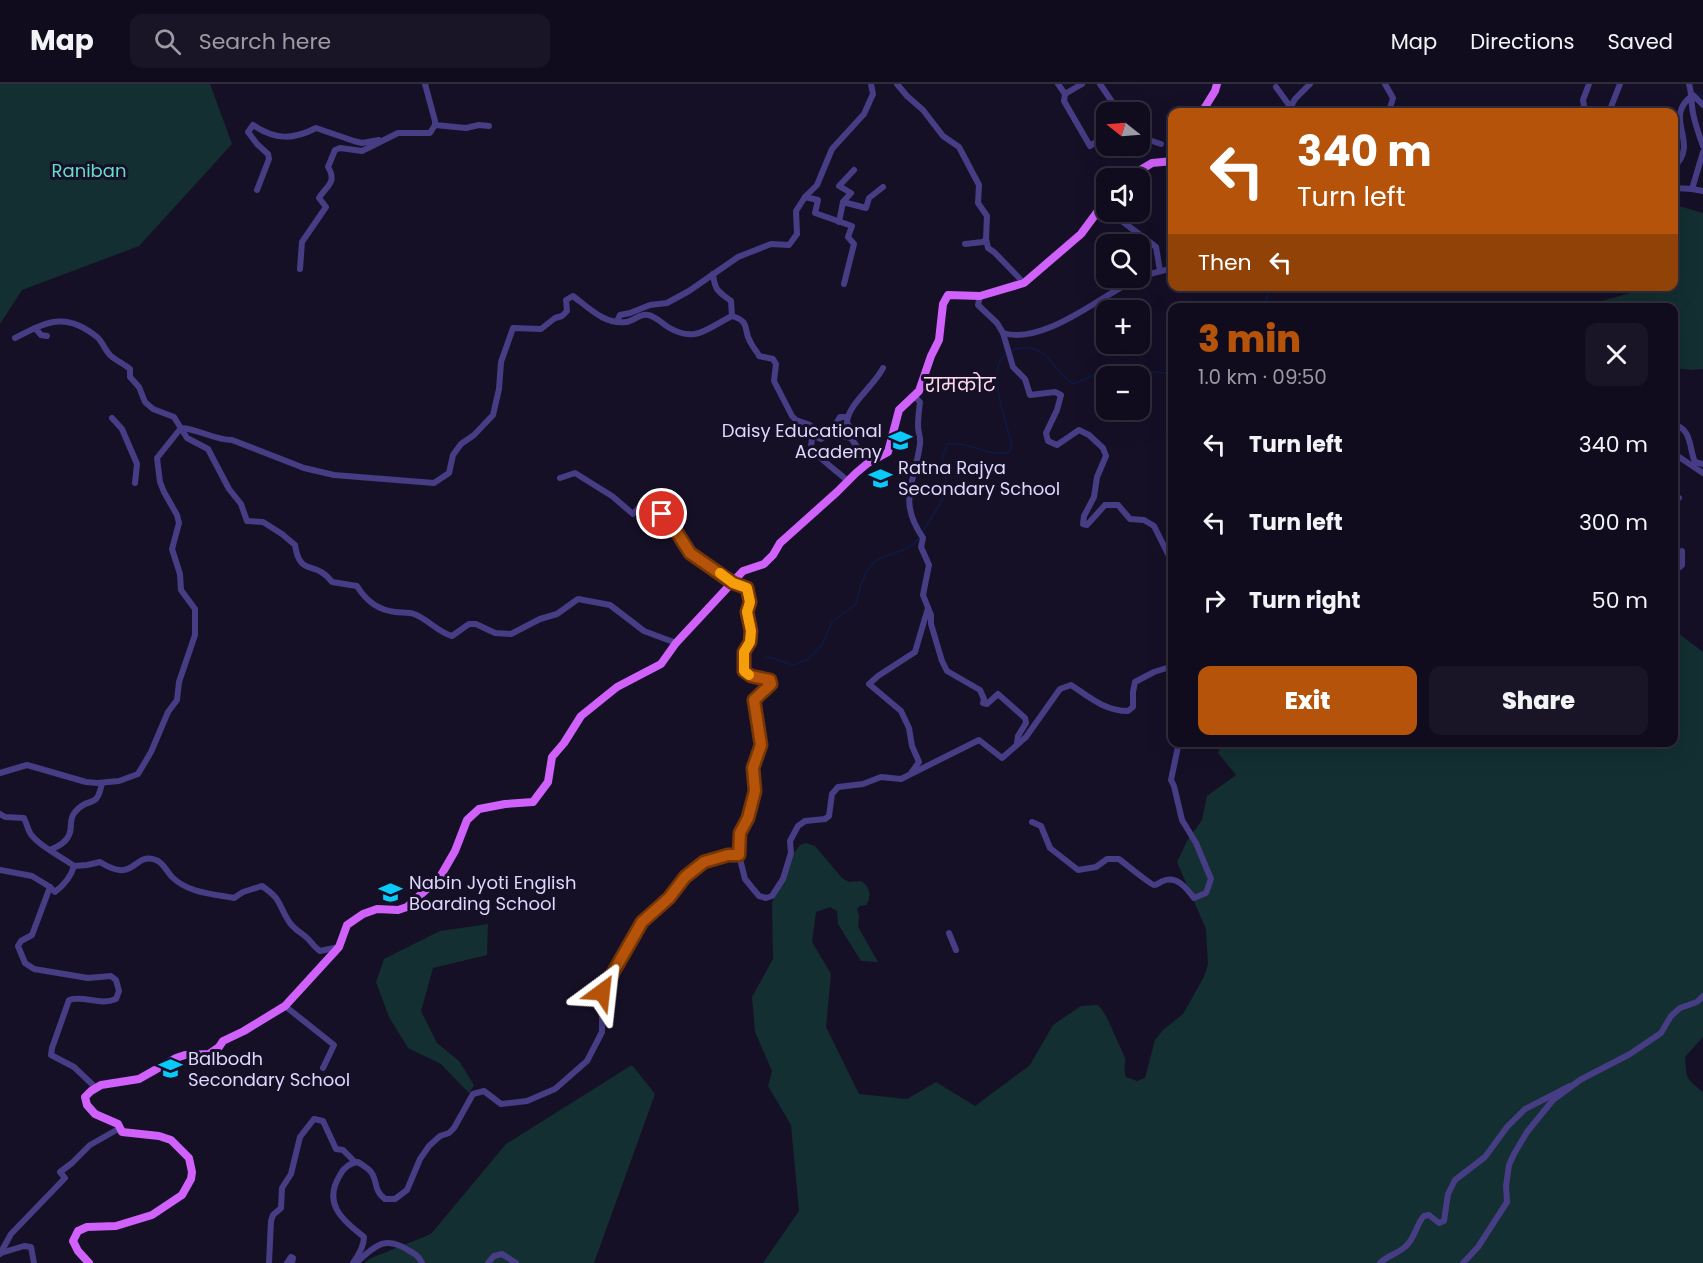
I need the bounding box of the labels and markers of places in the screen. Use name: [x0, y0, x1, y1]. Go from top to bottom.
place label: Daisy Educational Academy: [722, 418, 882, 464]
school or university icon: Daisy Educational Academy: [887, 428, 913, 454]
place label: Ratna Rajya Secondary School: [898, 455, 1060, 501]
school or university icon: Ratna Rajya Secondary School: [867, 465, 893, 491]
pin: [636, 488, 687, 539]
place label: Nabin Jyoti English Boarding School: [409, 870, 576, 916]
school or university icon: Nabin Jyoti English Boarding School: [378, 880, 404, 906]
place label: Balbodh Secondary School: [188, 1046, 350, 1092]
school or university icon: Balbodh Secondary School: [157, 1056, 183, 1082]

